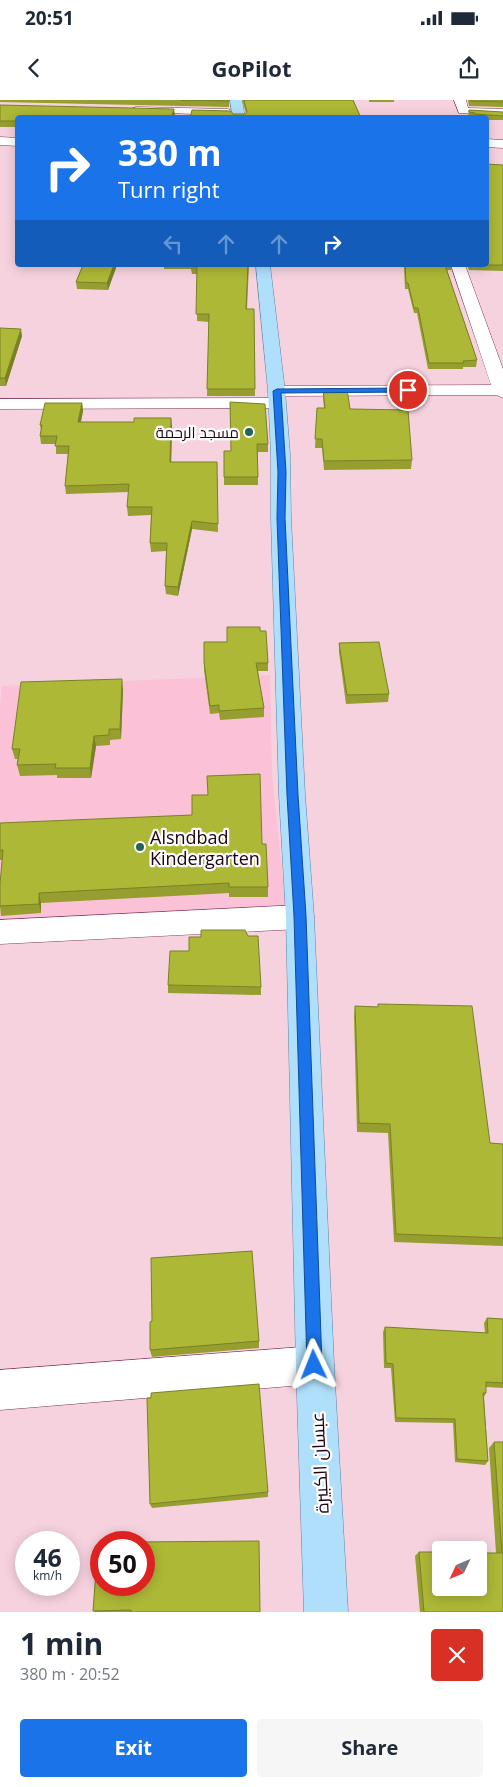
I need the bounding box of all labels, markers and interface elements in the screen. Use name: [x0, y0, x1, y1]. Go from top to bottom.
text: 20:51: [25, 5, 74, 31]
text: GoPilot: [212, 53, 291, 83]
icon: back: [20, 54, 48, 82]
icon: share: [455, 54, 483, 82]
text: 330 m: [118, 129, 222, 176]
icon: right: [35, 135, 100, 200]
text: Turn right: [118, 174, 220, 204]
icon: left: [159, 230, 187, 258]
icon: ahead: [212, 230, 240, 258]
icon: ahead: [265, 230, 293, 258]
icon: right: [318, 230, 346, 258]
pin: [387, 369, 429, 411]
icon: arrive: [394, 376, 422, 404]
place label: مسجد الرحمة: [156, 422, 239, 442]
marker: مسجد الرحمة: [243, 426, 255, 438]
place label: Alsndbad Kindergarten: [150, 825, 260, 870]
marker: Alsndbad Kindergarten: [134, 841, 146, 853]
position arrow: [287, 1338, 339, 1390]
street label: عبسان الكبيرة: [304, 1412, 334, 1514]
speed limit sign: 50: [90, 1531, 155, 1596]
text: 46: [33, 1540, 62, 1574]
north arrow: [432, 1541, 488, 1596]
map controls: [432, 1541, 487, 1596]
text: km/h: [33, 1567, 62, 1584]
text: 1 min: [20, 1623, 103, 1664]
button: close: [431, 1629, 483, 1681]
text: 380 m · 20:52: [20, 1663, 120, 1685]
button: Exit: [20, 1719, 247, 1777]
button: Share: [257, 1719, 483, 1777]

